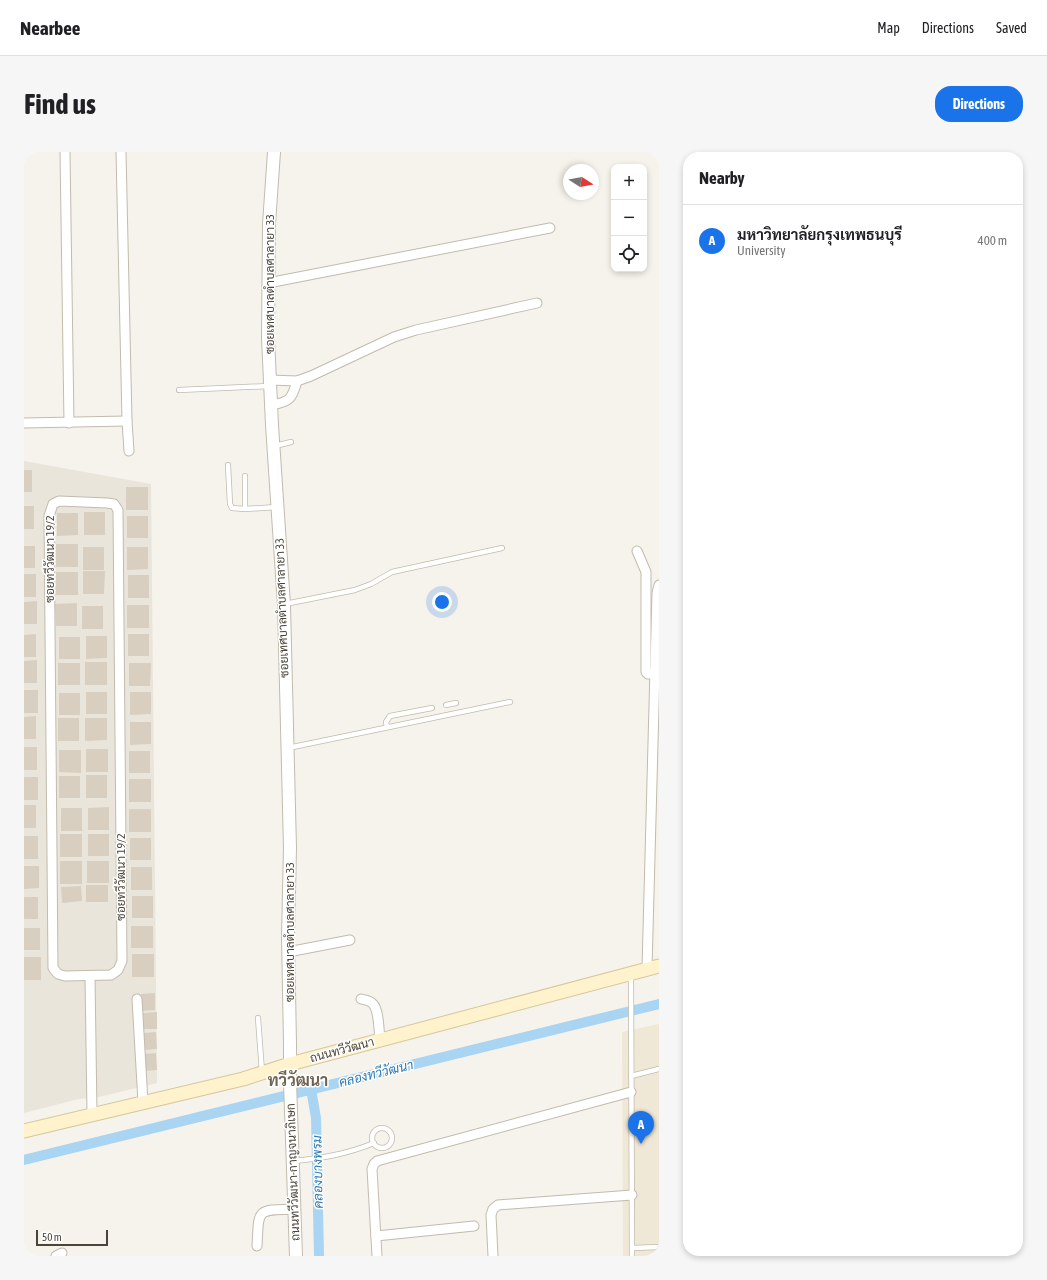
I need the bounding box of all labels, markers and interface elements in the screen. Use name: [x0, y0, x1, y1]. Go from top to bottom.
text: Nearbee: [20, 17, 80, 39]
text: Map: [877, 20, 900, 36]
text: Directions: [922, 20, 974, 36]
text: Saved: [996, 20, 1027, 36]
button: Directions: [935, 86, 1023, 122]
text: Find us: [24, 88, 96, 120]
north arrow: [563, 164, 599, 200]
map controls: [611, 164, 647, 272]
button: +: [611, 164, 647, 200]
text: Nearby: [699, 168, 745, 188]
button: −: [611, 200, 647, 236]
street label: ซอยเทศบาลตำบลศาลายา 33: [263, 214, 277, 354]
text: มหาวิทยาลัยกรุงเทพธนบุรี: [737, 226, 902, 243]
text: A: [709, 233, 715, 248]
text: 400 m: [978, 233, 1007, 248]
button: locate: [611, 236, 647, 272]
text: University: [737, 243, 786, 258]
street label: ซอยทวีวัฒนา 19/2: [42, 515, 57, 603]
street label: ซอยเทศบาลตำบลศาลายา 33: [273, 538, 291, 678]
your location: [432, 592, 452, 612]
street label: ซอยทวีวัฒนา 19/2: [113, 833, 128, 921]
street label: ซอยเทศบาลตำบลศาลายา 33: [283, 862, 297, 1002]
street label: ถนนทวีวัฒนา: [308, 1034, 376, 1065]
water label: คลองทวีวัฒนา: [337, 1055, 415, 1090]
district label: ทวีวัฒนา: [268, 1070, 328, 1089]
street label: ถนนทวีวัฒนา-กาญจนาภิเษก: [283, 1103, 302, 1241]
pin: A: [628, 1111, 654, 1144]
water label: คลองบางพรม: [309, 1135, 326, 1209]
scale bar: [36, 1228, 108, 1247]
text: 50 m: [42, 1231, 62, 1243]

